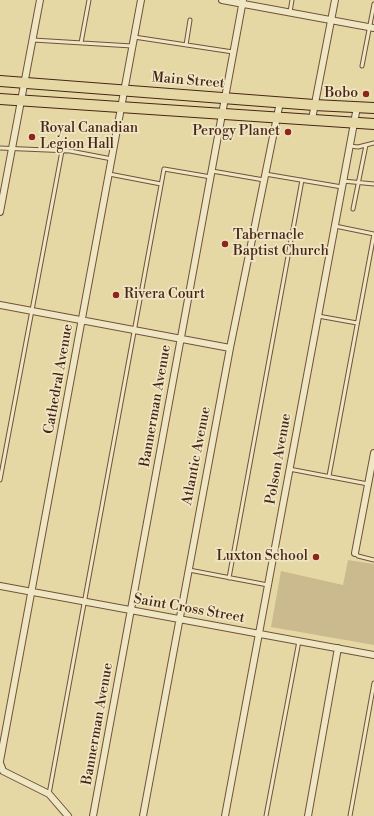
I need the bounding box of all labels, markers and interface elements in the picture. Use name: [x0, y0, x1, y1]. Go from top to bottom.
street label: Main Street: [151, 69, 225, 93]
place label: Bobo: [324, 86, 358, 102]
marker: Bobo: [361, 89, 371, 99]
place label: Royal Canadian Legion Hall: [40, 121, 138, 154]
place label: Perogy Planet: [192, 124, 280, 140]
marker: Perogy Planet: [283, 127, 293, 137]
marker: Royal Canadian Legion Hall: [27, 132, 37, 142]
place label: Tabernacle Baptist Church: [233, 228, 329, 260]
marker: Tabernacle Baptist Church: [220, 239, 230, 249]
place label: Rivera Court: [124, 287, 205, 303]
marker: Rivera Court: [111, 290, 121, 300]
street label: Cathedral Avenue: [41, 323, 77, 435]
street label: Bannerman Avenue: [137, 344, 175, 468]
street label: Atlantic Avenue: [179, 405, 215, 507]
street label: Polson Avenue: [263, 412, 295, 506]
place label: Luxton School: [217, 549, 308, 565]
marker: Luxton School: [311, 552, 321, 562]
street label: Saint Cross Street: [132, 591, 246, 627]
street label: Bannerman Avenue: [79, 662, 117, 786]

